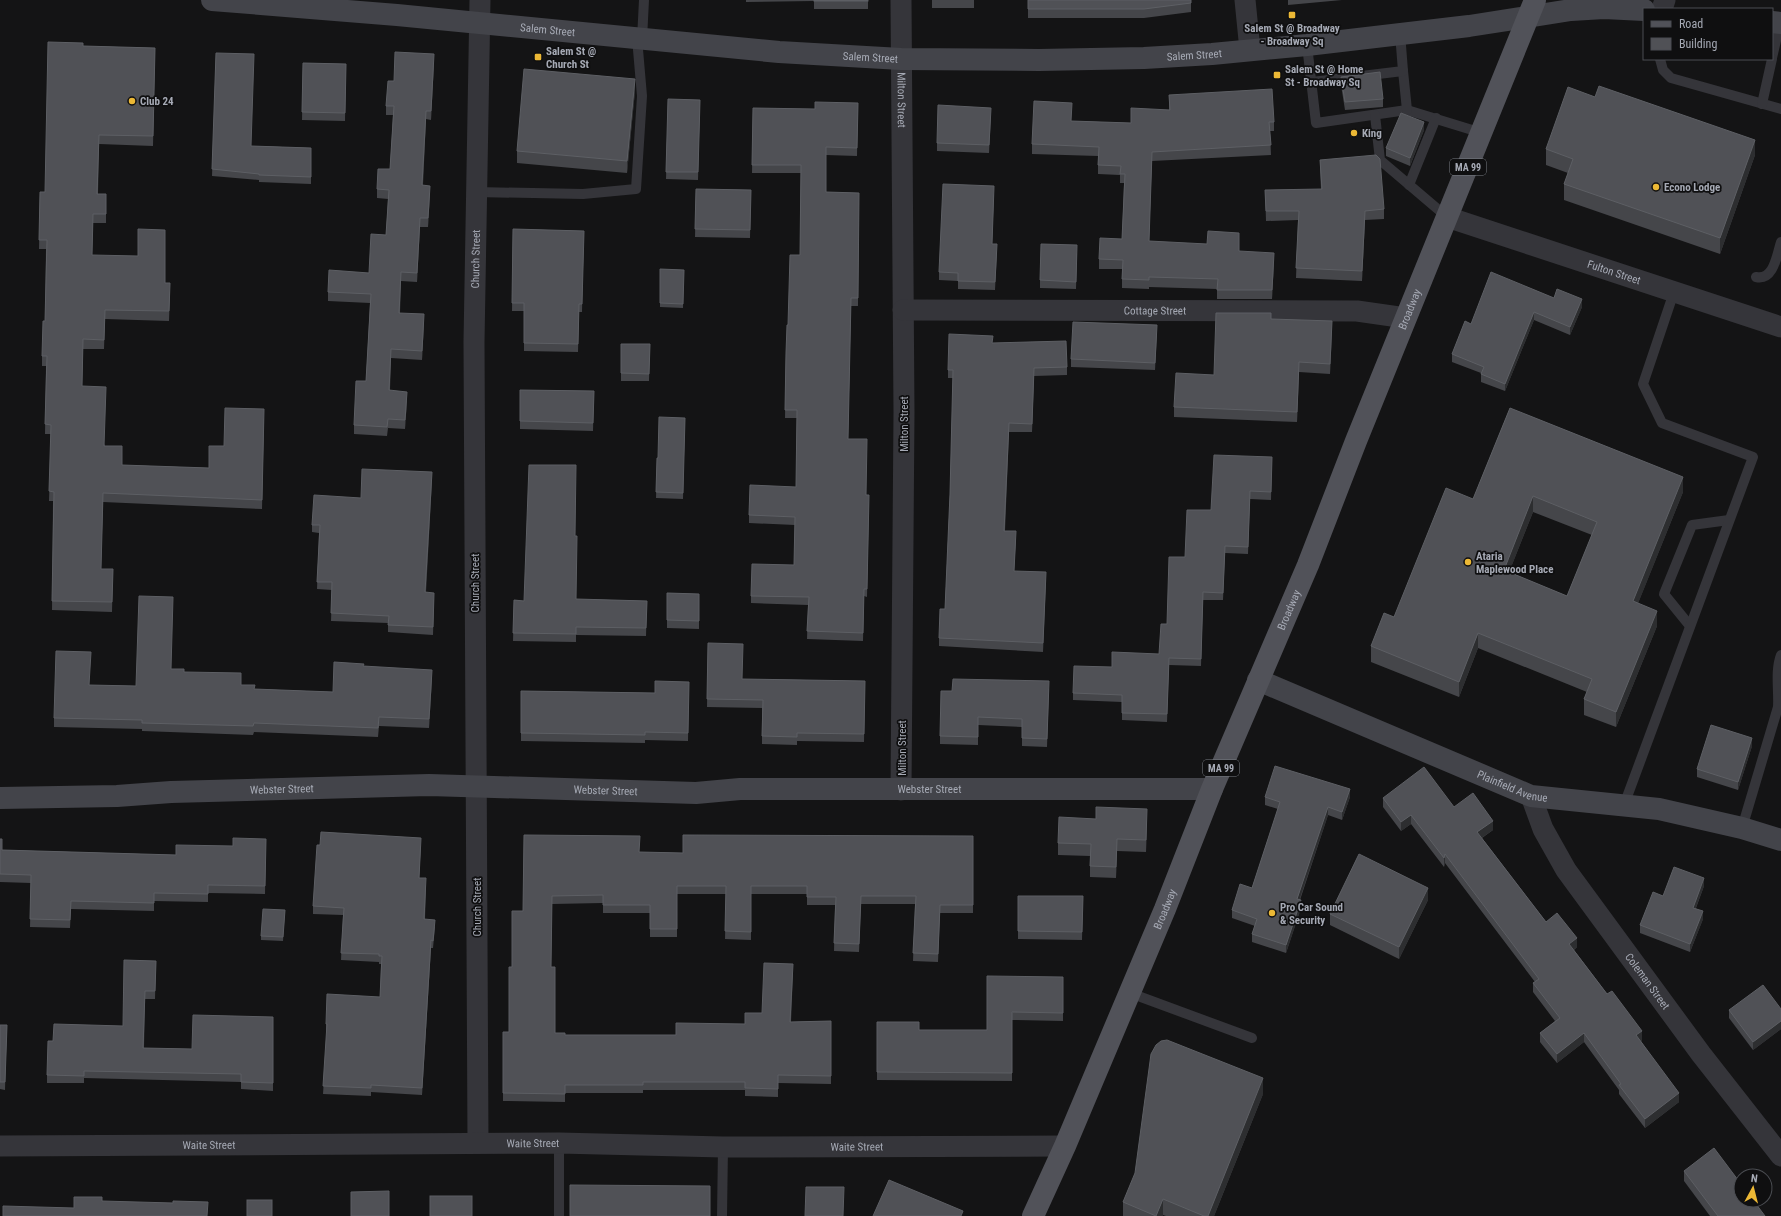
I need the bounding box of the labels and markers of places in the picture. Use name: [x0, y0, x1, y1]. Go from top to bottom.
marker: Salem St @ Broadway - Broadway Sq: [1287, 10, 1297, 20]
place label: Salem St @ Broadway - Broadway Sq: [1244, 22, 1340, 48]
place label: Salem St @ Church St: [546, 45, 596, 71]
marker: Salem St @ Church St: [533, 52, 543, 62]
place label: Salem St @ Home St - Broadway Sq: [1285, 63, 1363, 89]
marker: Salem St @ Home St - Broadway Sq: [1272, 70, 1282, 80]
place label: Club 24: [140, 95, 174, 108]
marker: Club 24: [127, 96, 137, 106]
place label: King: [1362, 127, 1382, 140]
marker: King: [1349, 128, 1359, 138]
place label: Econo Lodge: [1664, 181, 1720, 194]
marker: Econo Lodge: [1651, 182, 1661, 192]
place label: Ataria Maplewood Place: [1476, 550, 1553, 576]
marker: Ataria Maplewood Place: [1463, 557, 1473, 567]
place label: Pro Car Sound & Security: [1280, 901, 1343, 927]
marker: Pro Car Sound & Security: [1267, 908, 1277, 918]

